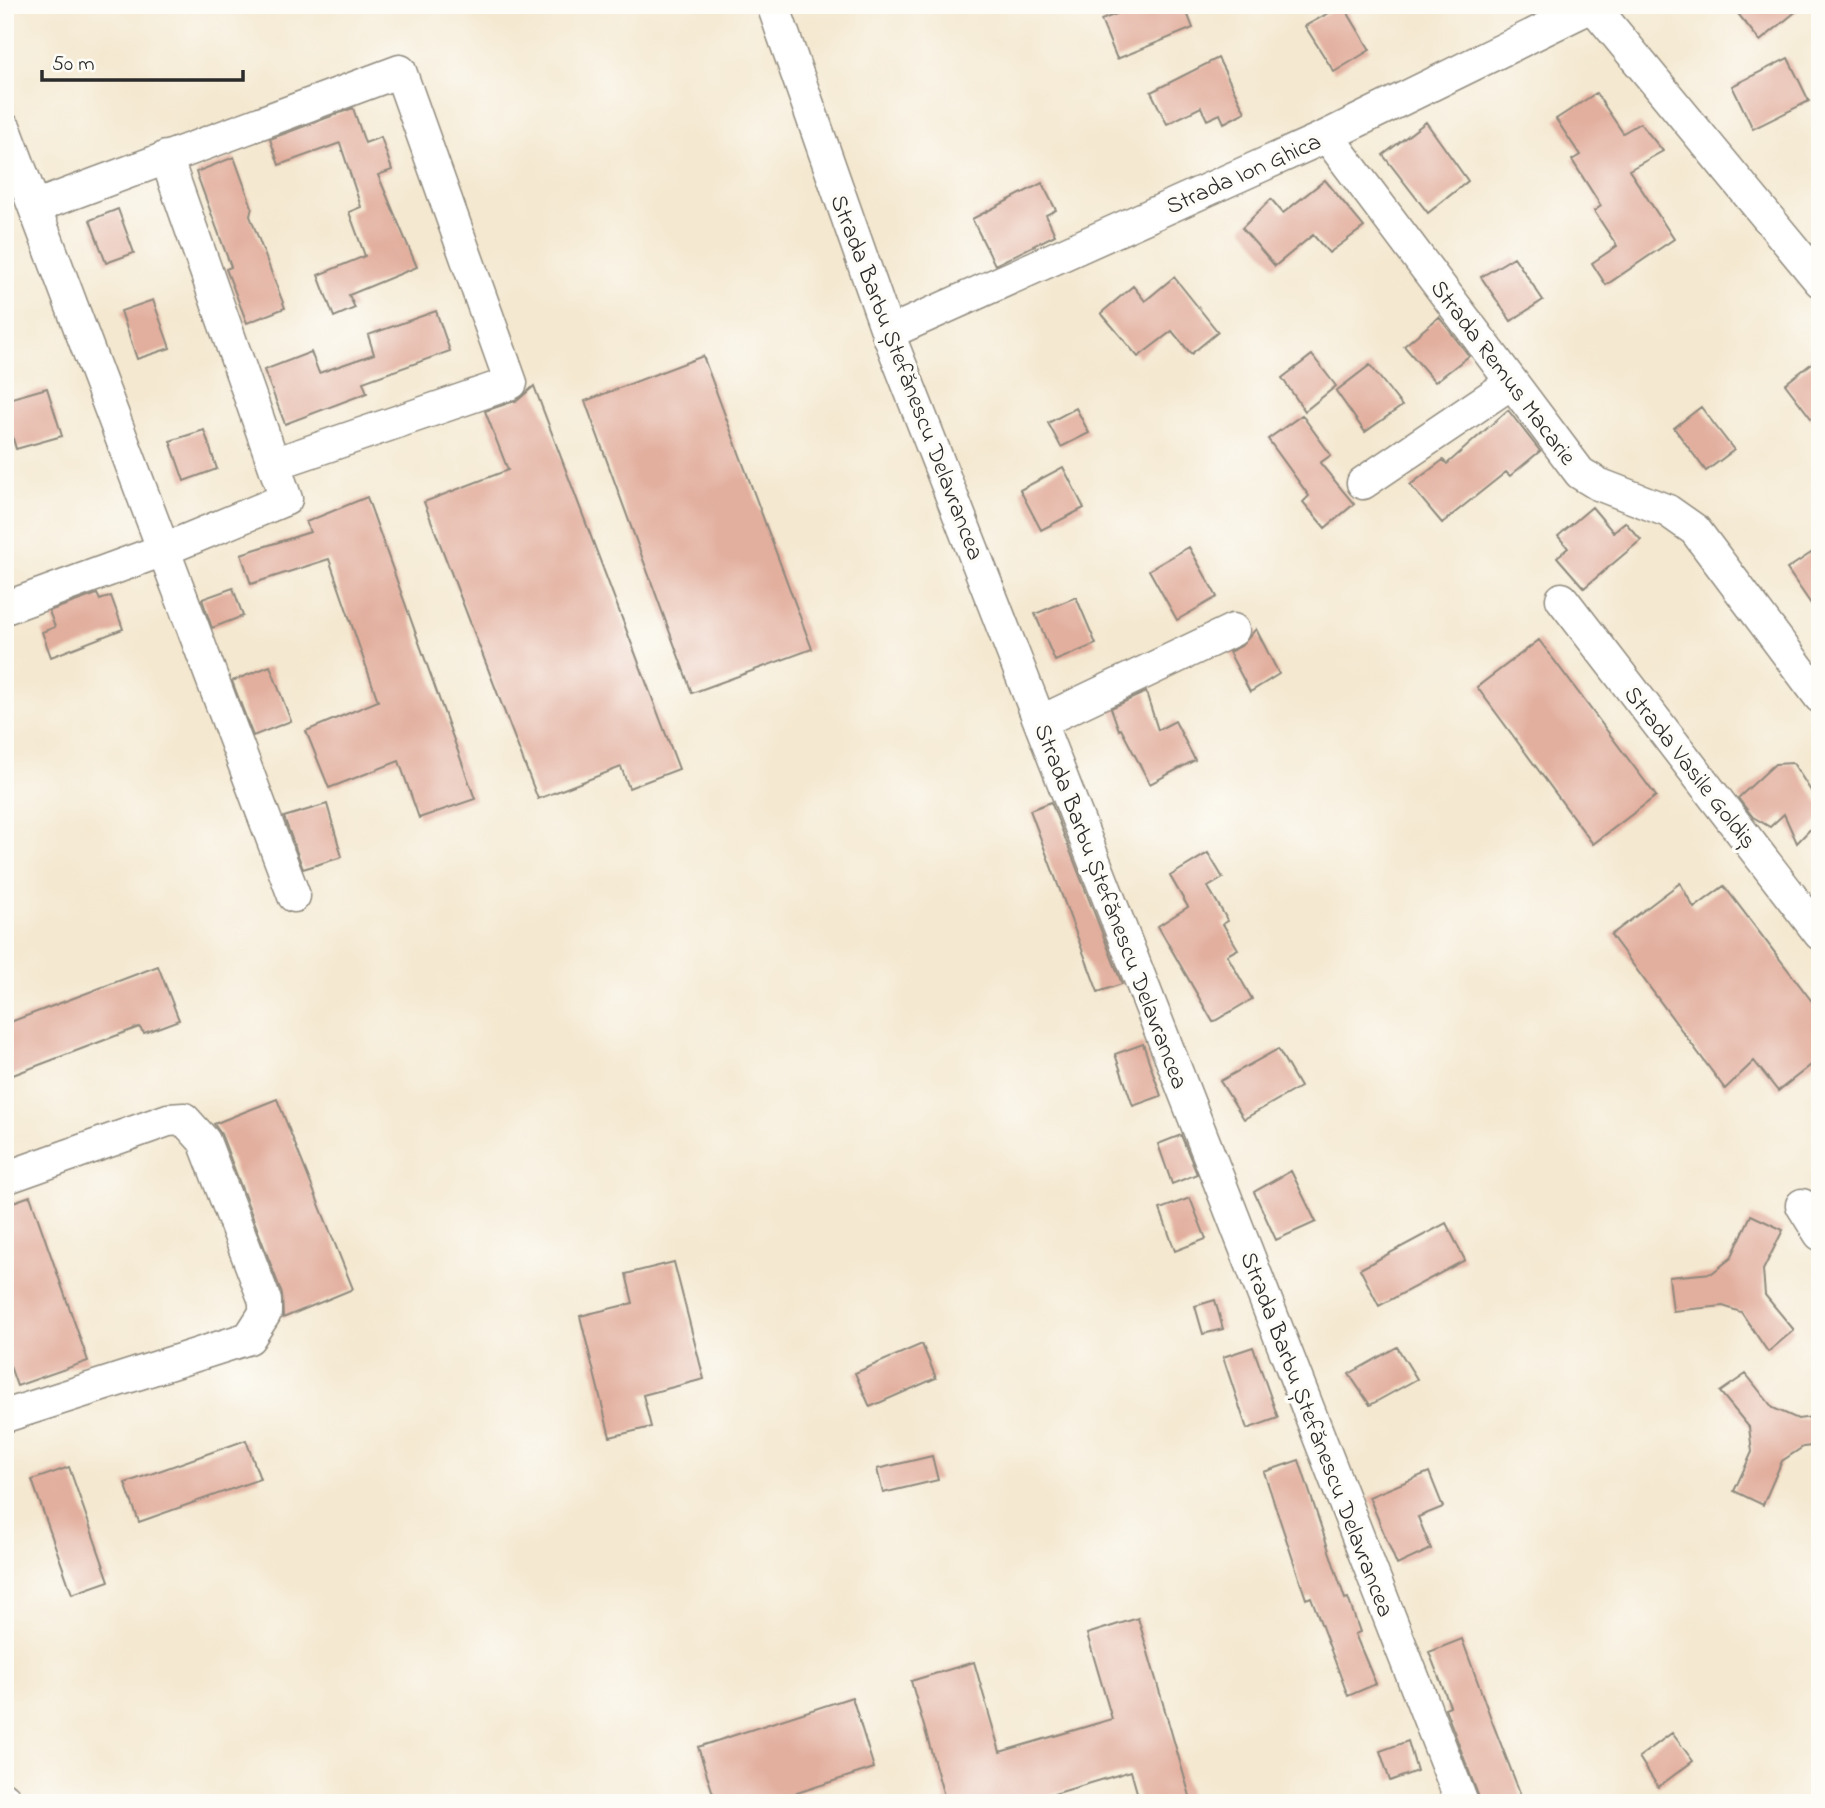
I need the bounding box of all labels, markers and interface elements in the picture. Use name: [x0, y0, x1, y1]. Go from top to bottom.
scale bar: [42, 38, 243, 82]
text: 50 m: [52, 50, 95, 80]
street label: Strada Ion Ghica: [1161, 125, 1327, 225]
street label: Strada Barbu Ștefănescu Delavrancea: [820, 190, 992, 566]
street label: Strada Remus Macarie: [1420, 273, 1584, 474]
street label: Strada Vasile Goldiș: [1614, 679, 1764, 858]
street label: Strada Barbu Ștefănescu Delavrancea: [1024, 719, 1196, 1095]
street label: Strada Barbu Ștefănescu Delavrancea: [1230, 1247, 1402, 1623]

